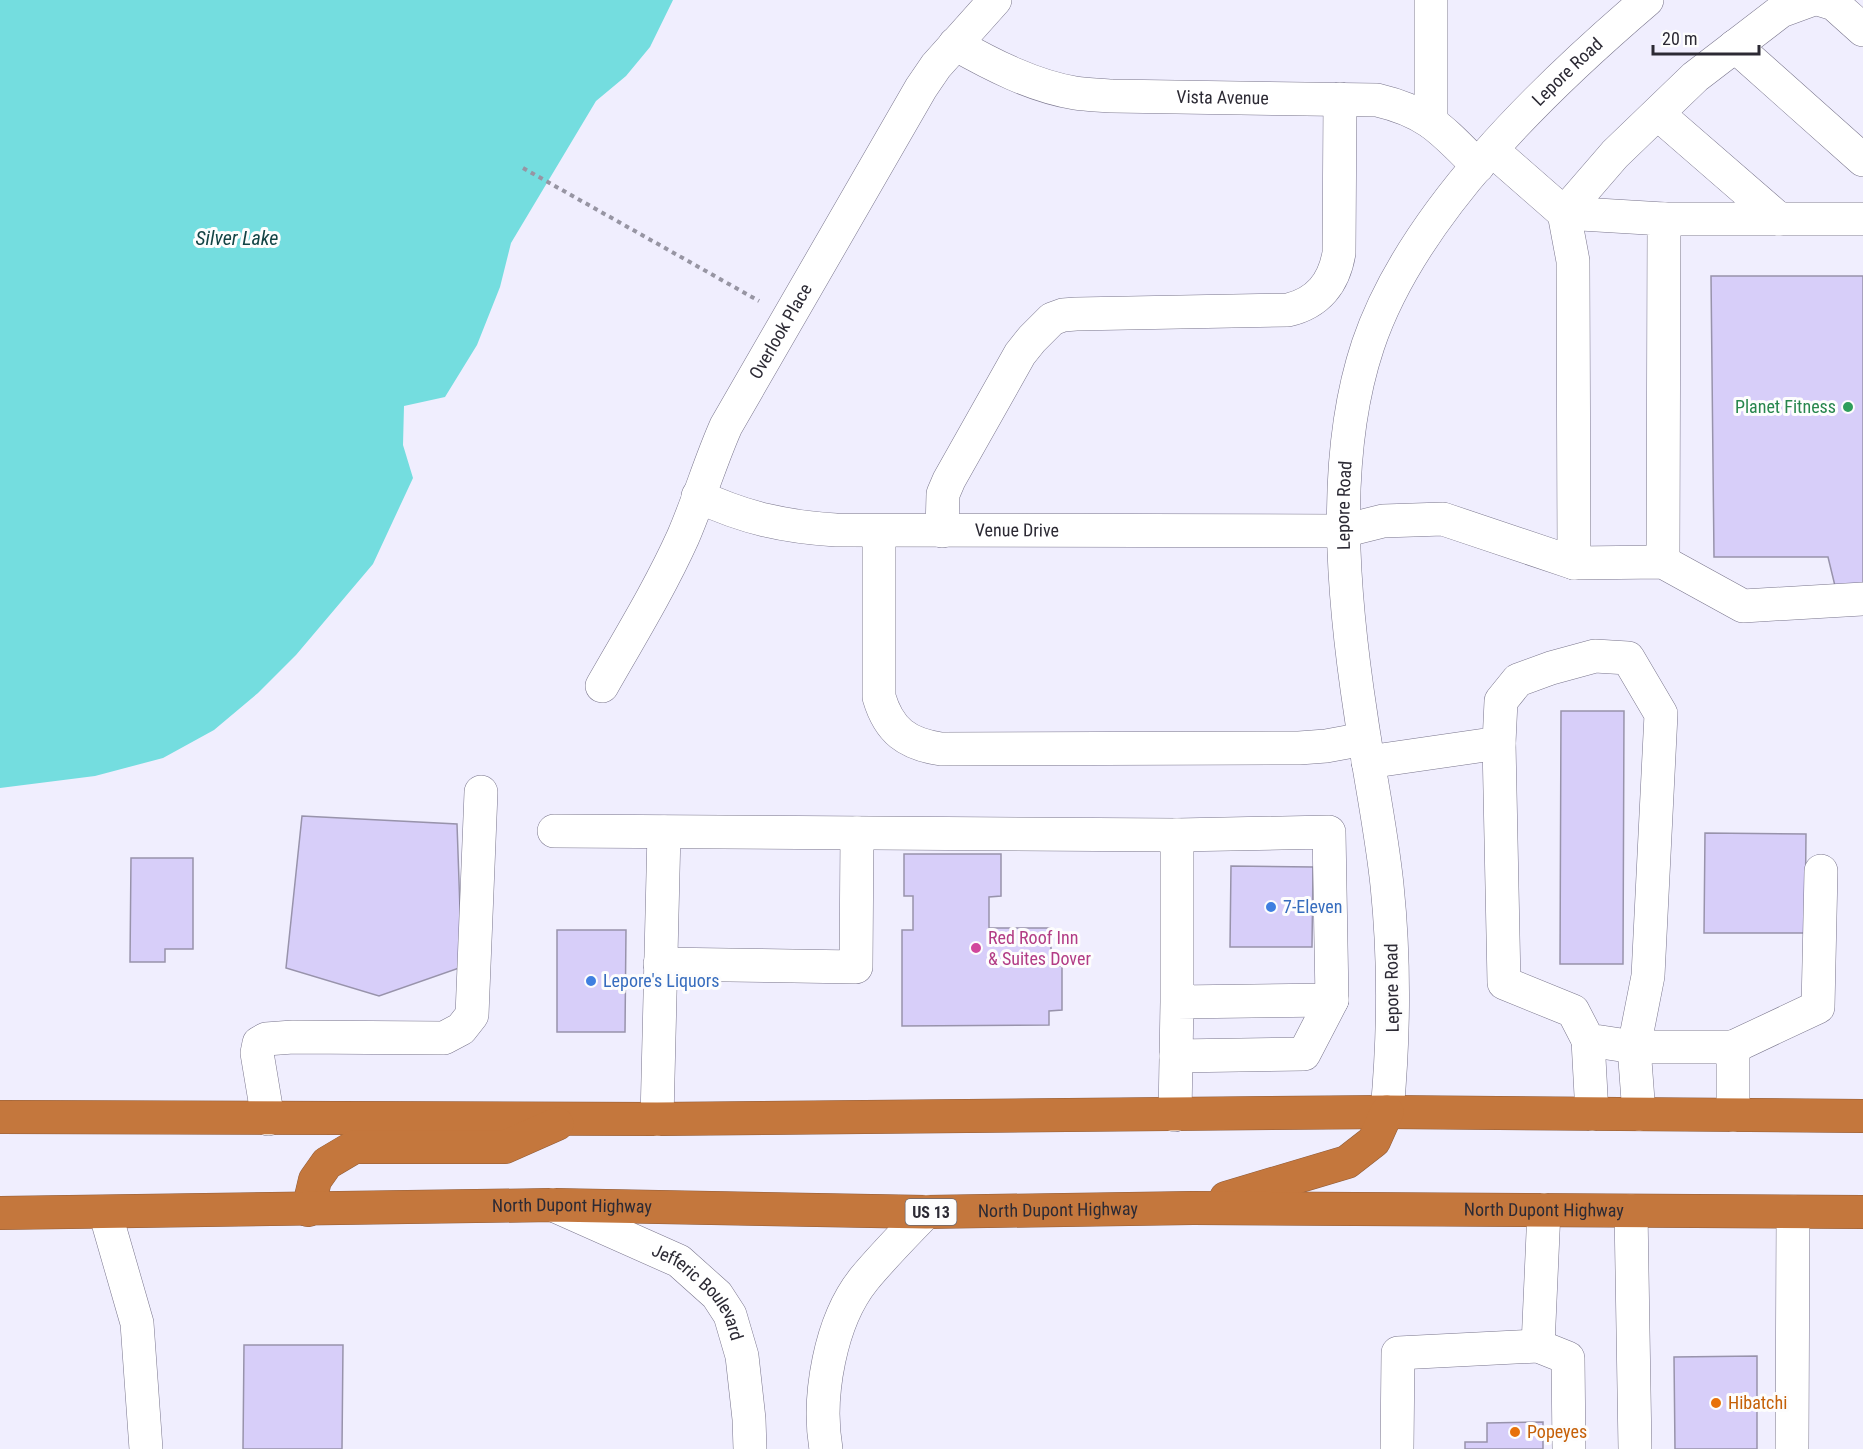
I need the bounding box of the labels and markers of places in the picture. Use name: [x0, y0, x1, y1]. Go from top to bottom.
place label: Planet Fitness: [1735, 396, 1836, 417]
marker: Planet Fitness: [1841, 400, 1855, 414]
place label: 7-Eleven: [1283, 896, 1343, 917]
marker: 7-Eleven: [1264, 900, 1278, 914]
place label: Red Roof Inn & Suites Dover: [988, 927, 1091, 969]
marker: Red Roof Inn & Suites Dover: [969, 941, 983, 955]
place label: Lepore's Liquors: [603, 970, 719, 991]
marker: Lepore's Liquors: [584, 974, 598, 988]
place label: Hibatchi: [1728, 1392, 1787, 1413]
marker: Hibatchi: [1709, 1396, 1723, 1410]
place label: Popeyes: [1527, 1421, 1587, 1442]
marker: Popeyes: [1508, 1425, 1522, 1439]

